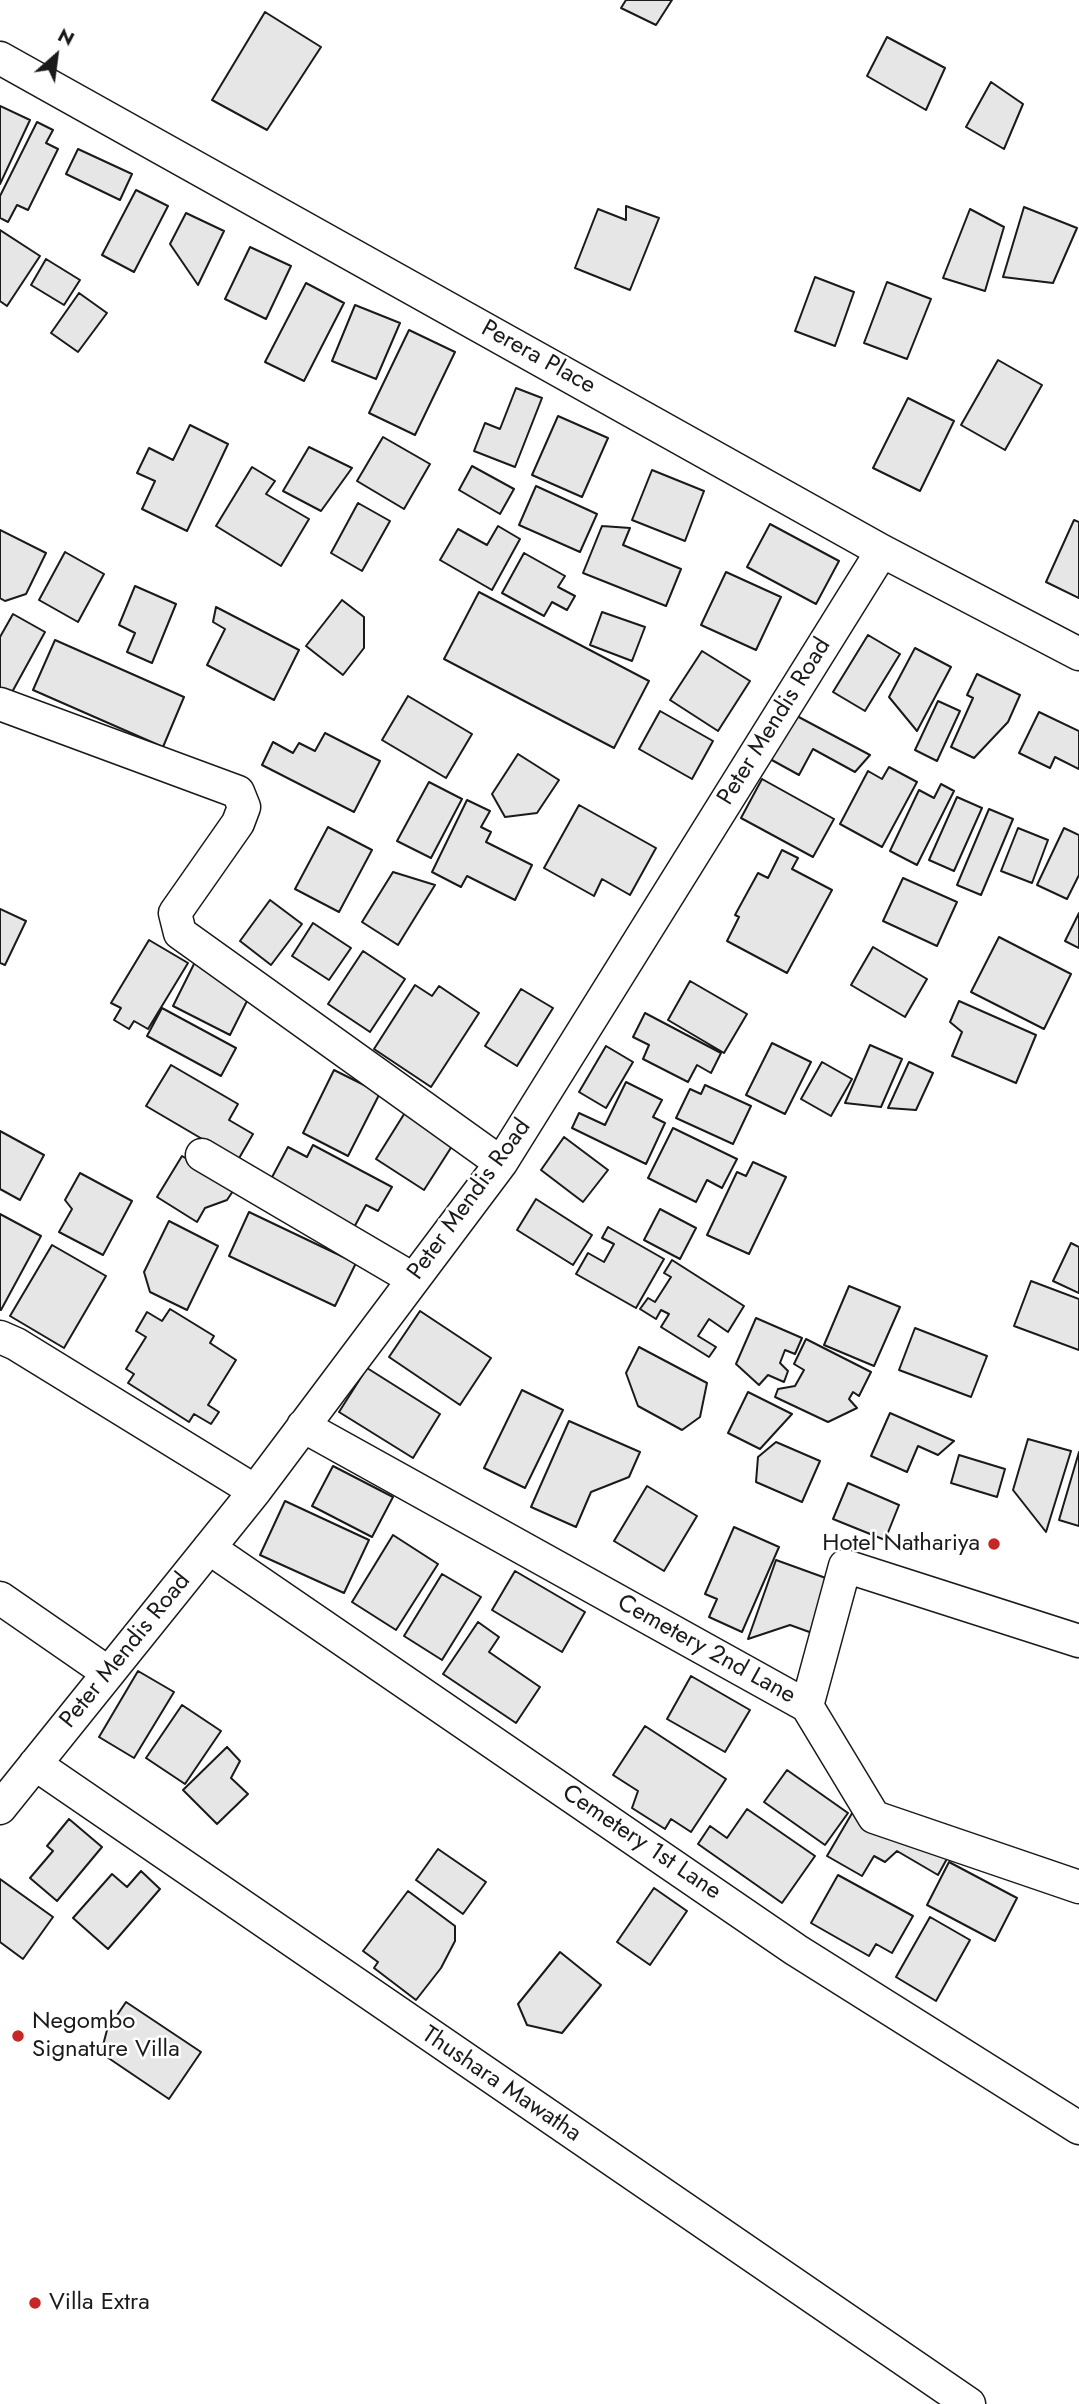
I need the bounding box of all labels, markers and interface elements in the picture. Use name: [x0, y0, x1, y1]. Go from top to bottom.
north arrow: [21, 21, 91, 91]
text: N: [53, 22, 79, 52]
street label: Perera Place: [476, 315, 600, 401]
street label: Peter Mendis Road: [712, 633, 838, 811]
street label: Peter Mendis Road: [402, 1114, 538, 1286]
place label: Hotel Nathariya: [822, 1530, 980, 1558]
marker: Hotel Nathariya: [986, 1536, 1002, 1552]
street label: Peter Mendis Road: [55, 1568, 197, 1734]
street label: Cemetery 2nd Lane: [612, 1589, 800, 1711]
street label: Cemetery 1st Lane: [556, 1779, 726, 1907]
place label: Negombo Signature Villa: [32, 2008, 180, 2064]
street label: Thushara Mawatha: [416, 2021, 586, 2149]
marker: Negombo Signature Villa: [10, 2028, 26, 2044]
place label: Villa Extra: [49, 2289, 150, 2317]
marker: Villa Extra: [27, 2295, 43, 2311]

